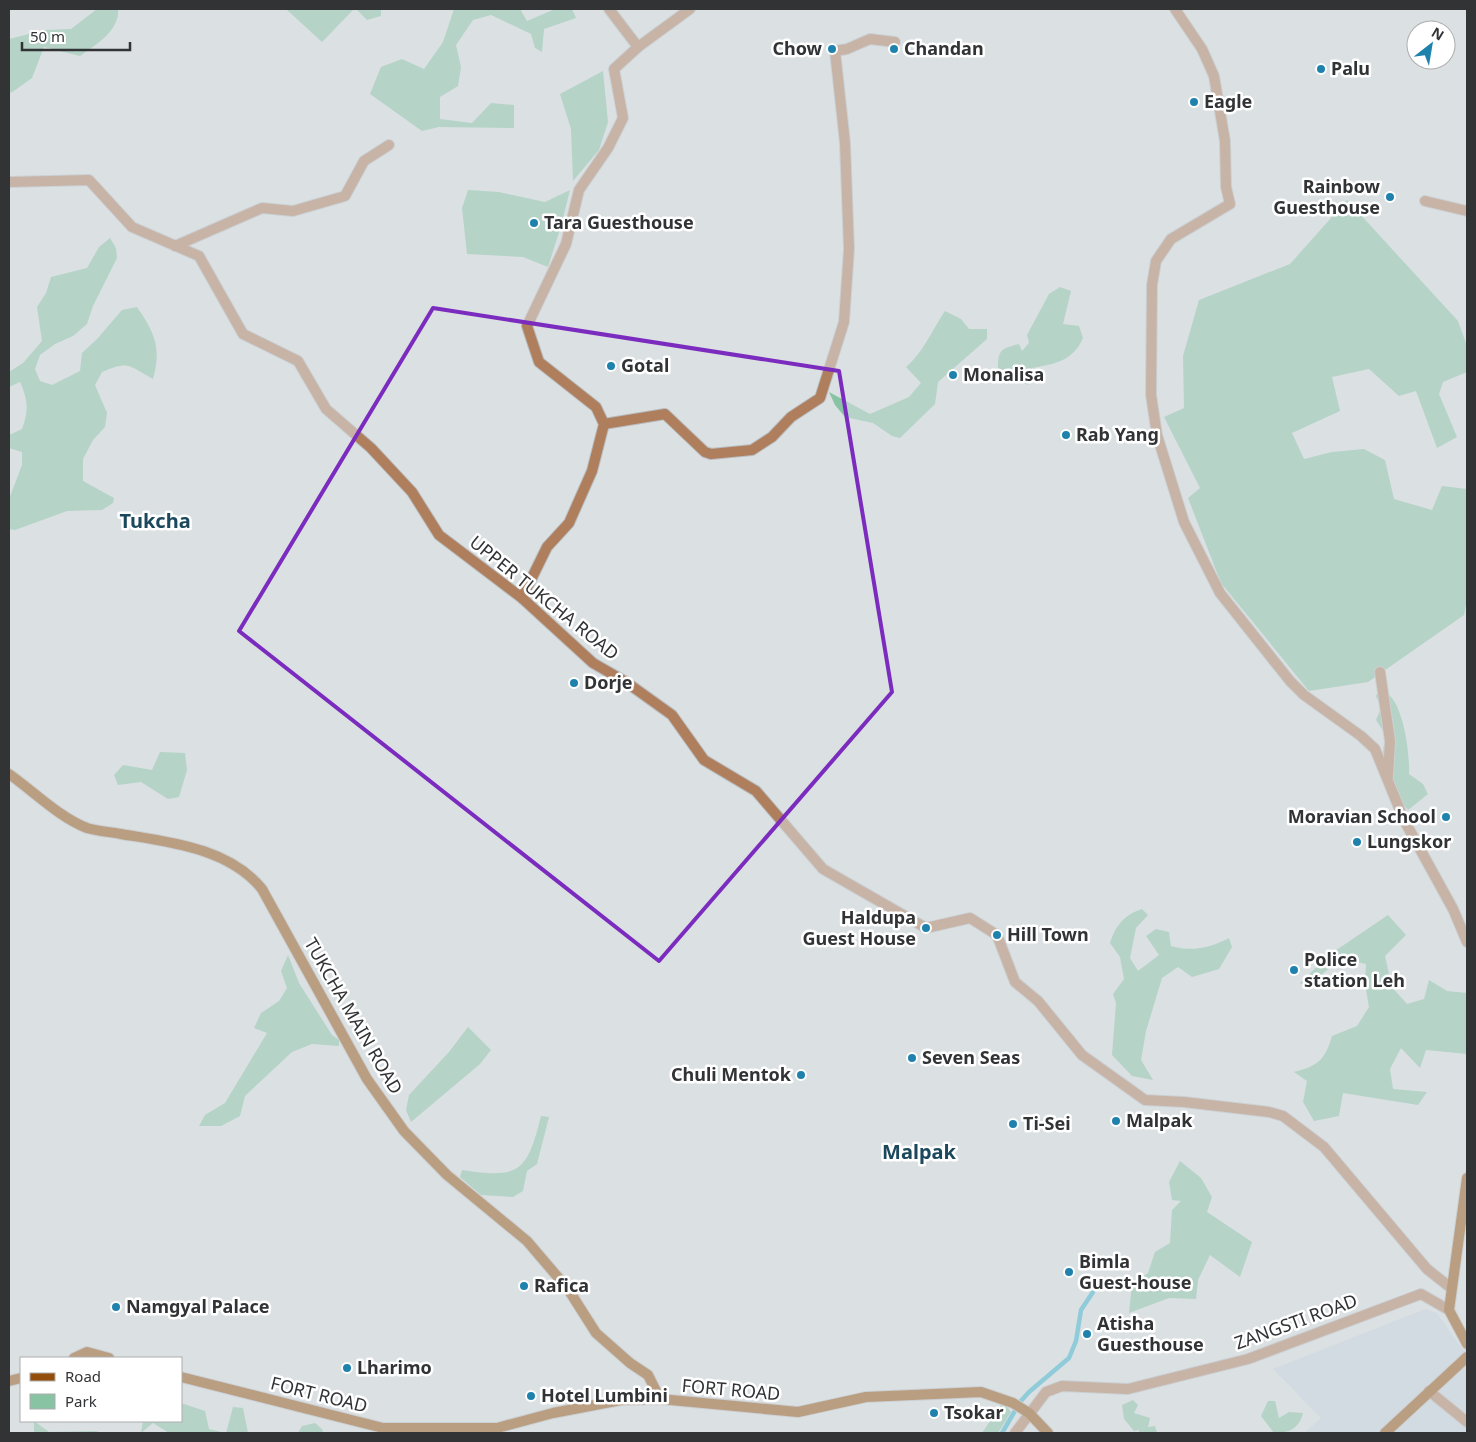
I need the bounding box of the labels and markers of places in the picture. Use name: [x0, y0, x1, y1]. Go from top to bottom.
place label: Chow: [772, 36, 823, 60]
place label: Chandan: [904, 36, 984, 60]
marker: Chow: [826, 43, 838, 55]
marker: Chandan: [888, 43, 900, 55]
place label: Palu: [1331, 56, 1370, 80]
marker: Palu: [1315, 63, 1327, 75]
place label: Eagle: [1204, 89, 1252, 113]
marker: Eagle: [1188, 96, 1200, 108]
place label: Rainbow Guesthouse: [1273, 174, 1381, 219]
marker: Rainbow Guesthouse: [1384, 191, 1396, 203]
place label: Tara Guesthouse: [544, 210, 694, 234]
marker: Tara Guesthouse: [528, 217, 540, 229]
place label: Gotal: [621, 353, 669, 377]
marker: Gotal: [605, 360, 617, 372]
place label: Monalisa: [963, 362, 1044, 386]
marker: Monalisa: [947, 369, 959, 381]
place label: Rab Yang: [1076, 422, 1159, 446]
marker: Rab Yang: [1060, 429, 1072, 441]
place label: Dorje: [584, 670, 633, 694]
marker: Dorje: [568, 677, 580, 689]
place label: Moravian School: [1288, 804, 1436, 828]
marker: Moravian School: [1440, 811, 1452, 823]
place label: Lungskor: [1367, 829, 1451, 853]
marker: Lungskor: [1351, 836, 1363, 848]
place label: Haldupa Guest House: [802, 905, 916, 950]
marker: Haldupa Guest House: [920, 922, 932, 934]
place label: Hill Town: [1007, 922, 1089, 946]
marker: Hill Town: [991, 929, 1003, 941]
place label: Police station Leh: [1304, 947, 1405, 992]
marker: Police station Leh: [1288, 964, 1300, 976]
place label: Seven Seas: [922, 1045, 1020, 1069]
marker: Seven Seas: [906, 1052, 918, 1064]
place label: Chuli Mentok: [671, 1062, 792, 1086]
marker: Chuli Mentok: [795, 1069, 807, 1081]
place label: Malpak: [1126, 1108, 1193, 1132]
place label: Ti-Sei: [1023, 1111, 1071, 1135]
marker: Malpak: [1110, 1115, 1122, 1127]
marker: Ti-Sei: [1007, 1118, 1019, 1130]
place label: Bimla Guest-house: [1079, 1249, 1192, 1294]
marker: Bimla Guest-house: [1063, 1266, 1075, 1278]
place label: Rafica: [534, 1273, 589, 1297]
marker: Rafica: [518, 1280, 530, 1292]
place label: Namgyal Palace: [126, 1294, 270, 1318]
marker: Namgyal Palace: [110, 1301, 122, 1313]
place label: Atisha Guesthouse: [1097, 1311, 1204, 1356]
marker: Atisha Guesthouse: [1081, 1328, 1093, 1340]
place label: Lharimo: [357, 1355, 432, 1379]
marker: Lharimo: [341, 1362, 353, 1374]
place label: Hotel Lumbini: [541, 1383, 668, 1407]
marker: Hotel Lumbini: [525, 1390, 537, 1402]
place label: Tsokar: [944, 1400, 1004, 1424]
marker: Tsokar: [928, 1407, 940, 1419]

